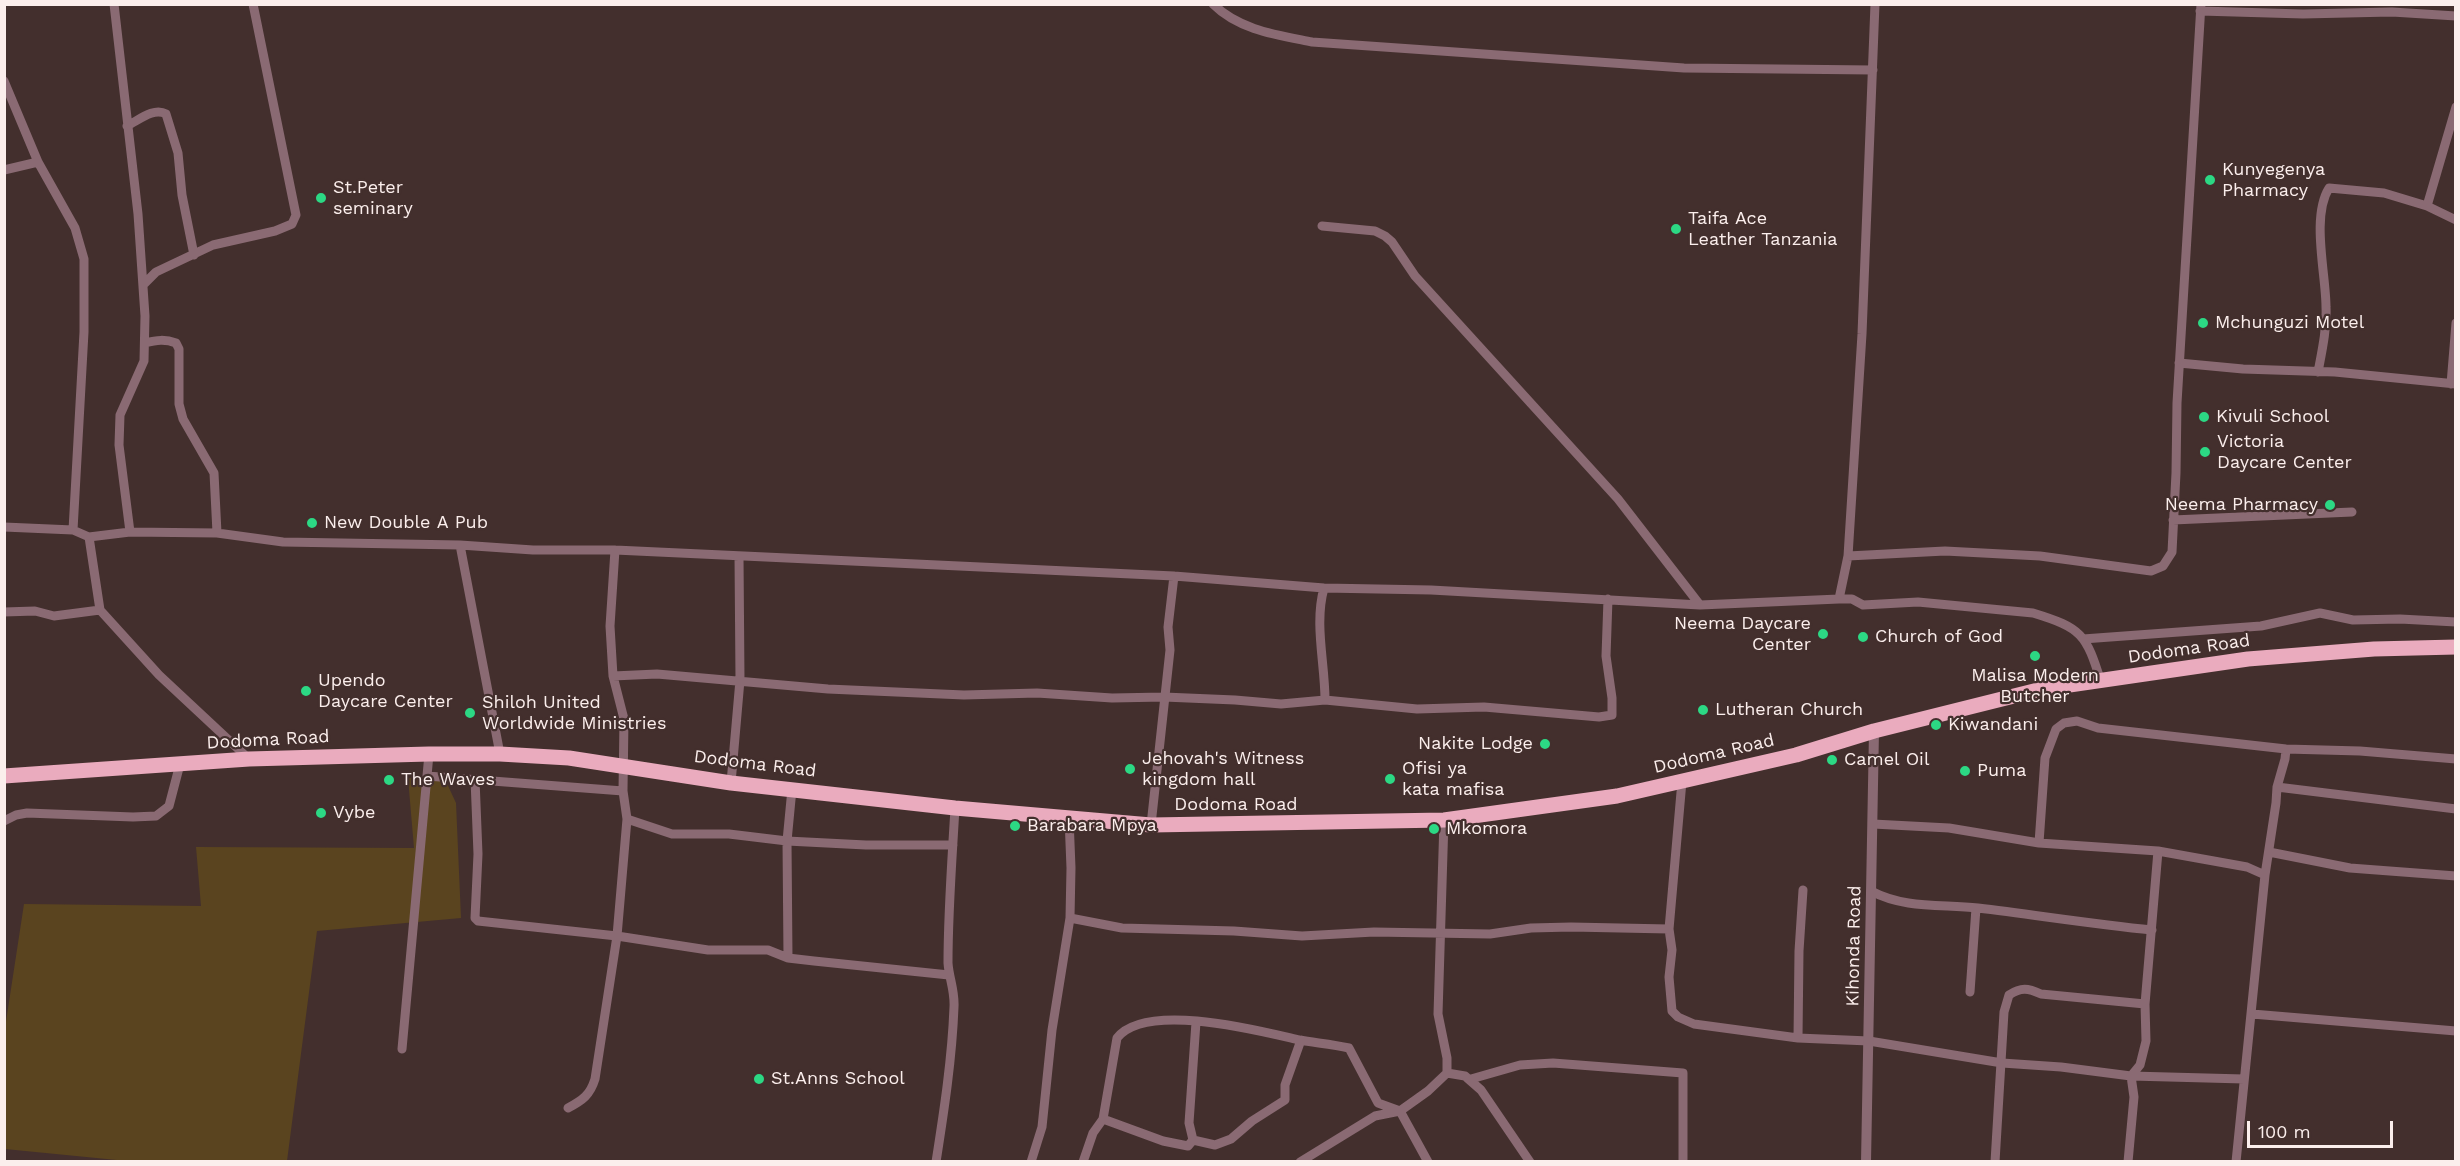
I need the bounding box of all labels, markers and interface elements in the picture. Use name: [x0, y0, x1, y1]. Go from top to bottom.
place label: Kunyegenya Pharmacy: [2222, 159, 2325, 201]
marker: Kunyegenya Pharmacy: [2203, 173, 2217, 187]
place label: St.Peter seminary: [333, 177, 413, 219]
marker: St.Peter seminary: [314, 191, 328, 205]
place label: Taifa Ace Leather Tanzania: [1688, 208, 1838, 250]
marker: Taifa Ace Leather Tanzania: [1669, 222, 1683, 236]
place label: Mchunguzi Motel: [2215, 312, 2364, 334]
marker: Mchunguzi Motel: [2196, 316, 2210, 330]
place label: Kivuli School: [2216, 406, 2329, 428]
marker: Kivuli School: [2197, 410, 2211, 424]
place label: Victoria Daycare Center: [2217, 431, 2352, 474]
marker: Victoria Daycare Center: [2198, 445, 2212, 459]
place label: Neema Pharmacy: [2165, 494, 2318, 516]
marker: Neema Pharmacy: [2323, 498, 2337, 512]
place label: New Double A Pub: [324, 512, 488, 534]
marker: New Double A Pub: [305, 516, 319, 530]
place label: Neema Daycare Center: [1674, 613, 1811, 656]
place label: Church of God: [1875, 626, 2003, 648]
marker: Neema Daycare Center: [1816, 627, 1830, 641]
marker: Church of God: [1856, 630, 1870, 644]
street label: Dodoma Road: [2126, 630, 2252, 668]
marker: Malisa Modern Butcher: [2028, 649, 2042, 663]
place label: Malisa Modern Butcher: [1971, 665, 2099, 708]
place label: Upendo Daycare Center: [318, 670, 453, 712]
marker: Upendo Daycare Center: [299, 684, 313, 698]
place label: Shiloh United Worldwide Ministries: [482, 692, 666, 734]
place label: Lutheran Church: [1715, 699, 1863, 721]
marker: Lutheran Church: [1696, 703, 1710, 717]
marker: Shiloh United Worldwide Ministries: [463, 706, 477, 720]
place label: Kiwandani: [1948, 714, 2038, 736]
marker: Kiwandani: [1929, 718, 1943, 732]
street label: Dodoma Road: [206, 726, 330, 754]
street label: Dodoma Road: [1652, 730, 1776, 778]
place label: Nakite Lodge: [1418, 733, 1533, 755]
marker: Nakite Lodge: [1538, 737, 1552, 751]
street label: Dodoma Road: [693, 746, 817, 782]
place label: Jehovah's Witness kingdom hall: [1142, 748, 1304, 790]
place label: Camel Oil: [1844, 749, 1929, 771]
marker: Camel Oil: [1825, 753, 1839, 767]
place label: Ofisi ya kata mafisa: [1402, 758, 1505, 800]
place label: Puma: [1977, 760, 2026, 782]
marker: Jehovah's Witness kingdom hall: [1123, 762, 1137, 776]
marker: Puma: [1958, 764, 1972, 778]
place label: The Waves: [401, 769, 495, 791]
marker: Ofisi ya kata mafisa: [1383, 772, 1397, 786]
marker: The Waves: [382, 773, 396, 787]
street label: Dodoma Road: [1174, 794, 1298, 816]
place label: Vybe: [333, 802, 375, 824]
marker: Vybe: [314, 806, 328, 820]
place label: Barabara Mpya: [1027, 815, 1157, 837]
place label: Mkomora: [1446, 818, 1527, 840]
marker: Barabara Mpya: [1008, 819, 1022, 833]
marker: Mkomora: [1427, 822, 1441, 836]
street label: Kihonda Road: [1842, 885, 1866, 1007]
place label: St.Anns School: [771, 1068, 905, 1090]
marker: St.Anns School: [752, 1072, 766, 1086]
scale bar: [2250, 1109, 2396, 1147]
text: 100 m: [2258, 1121, 2311, 1142]

